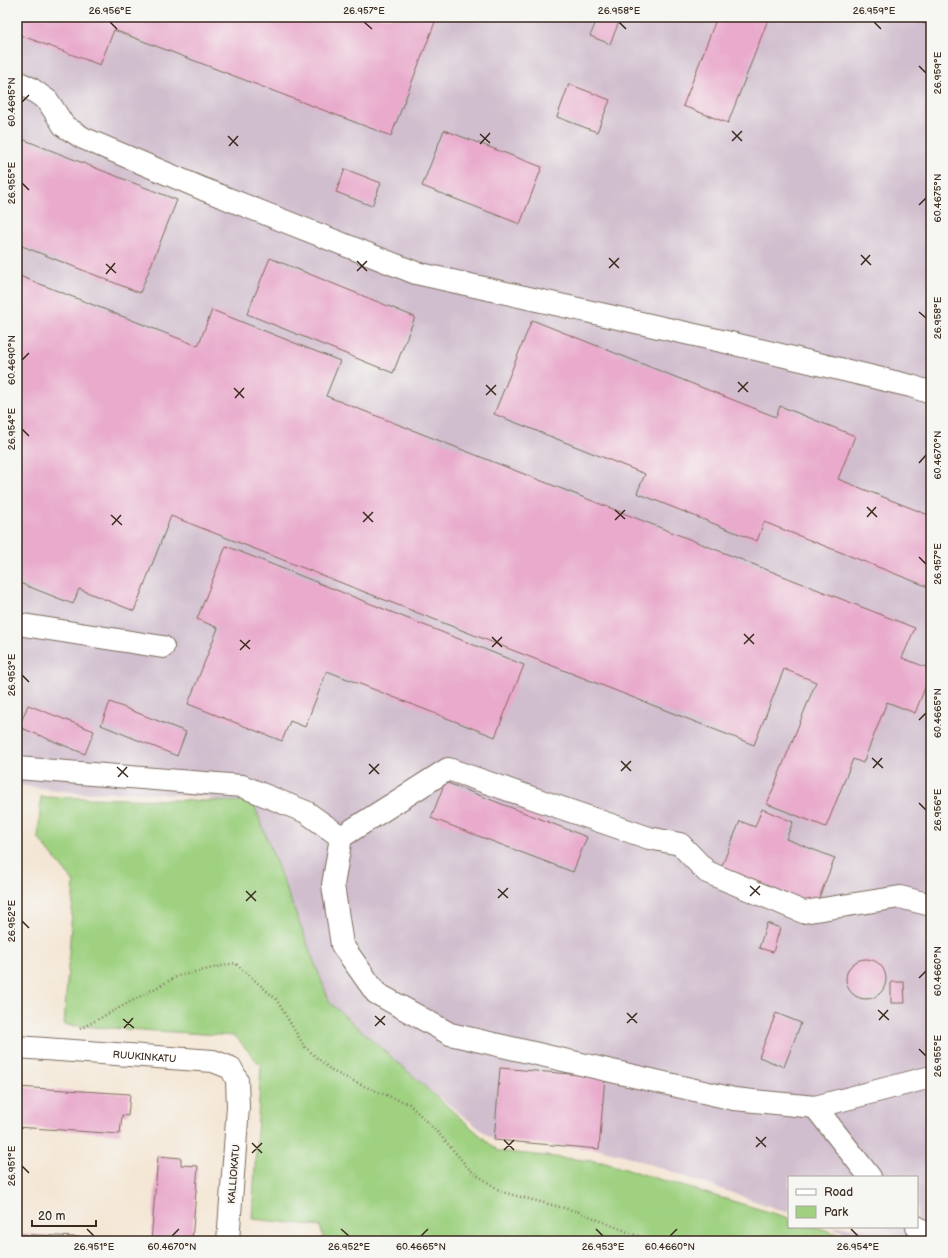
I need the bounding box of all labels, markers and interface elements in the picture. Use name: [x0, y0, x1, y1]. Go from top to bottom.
text: 26.956°E: [89, 5, 132, 17]
text: 26.957°E: [343, 5, 385, 17]
text: 26.958°E: [598, 5, 641, 17]
text: 26.959°E: [853, 5, 896, 17]
text: 26.959°E: [932, 51, 944, 94]
text: 60.4695°N: [6, 77, 18, 127]
text: 26.955°E: [6, 161, 18, 204]
text: 60.4675°N: [932, 174, 944, 222]
text: 26.958°E: [932, 296, 944, 339]
text: 60.4690°N: [6, 335, 18, 385]
text: 26.954°E: [6, 407, 18, 450]
text: 60.4670°N: [932, 430, 944, 480]
text: 26.957°E: [932, 543, 944, 585]
text: 26.953°E: [6, 653, 18, 696]
text: 60.4665°N: [932, 688, 944, 738]
text: 26.956°E: [932, 788, 944, 831]
text: 26.952°E: [6, 899, 18, 942]
text: 60.4660°N: [932, 946, 944, 996]
text: 26.955°E: [932, 1034, 944, 1077]
street label: RUUKINKATU: [112, 1049, 177, 1065]
street label: KALLIOKATU: [225, 1144, 243, 1204]
text: 26.951°E: [6, 1145, 18, 1186]
legend: [788, 1176, 918, 1228]
text: Road: [824, 1185, 853, 1200]
scale bar: [32, 1202, 96, 1228]
text: Park: [824, 1205, 848, 1220]
text: 20 m: [38, 1209, 65, 1224]
text: 26.951°E: [74, 1241, 115, 1253]
text: 60.4670°N: [147, 1241, 197, 1253]
text: 26.952°E: [328, 1241, 371, 1253]
text: 60.4665°N: [396, 1241, 446, 1253]
text: 26.953°E: [582, 1241, 625, 1253]
text: 60.4660°N: [645, 1241, 695, 1253]
text: 26.954°E: [837, 1241, 880, 1253]

